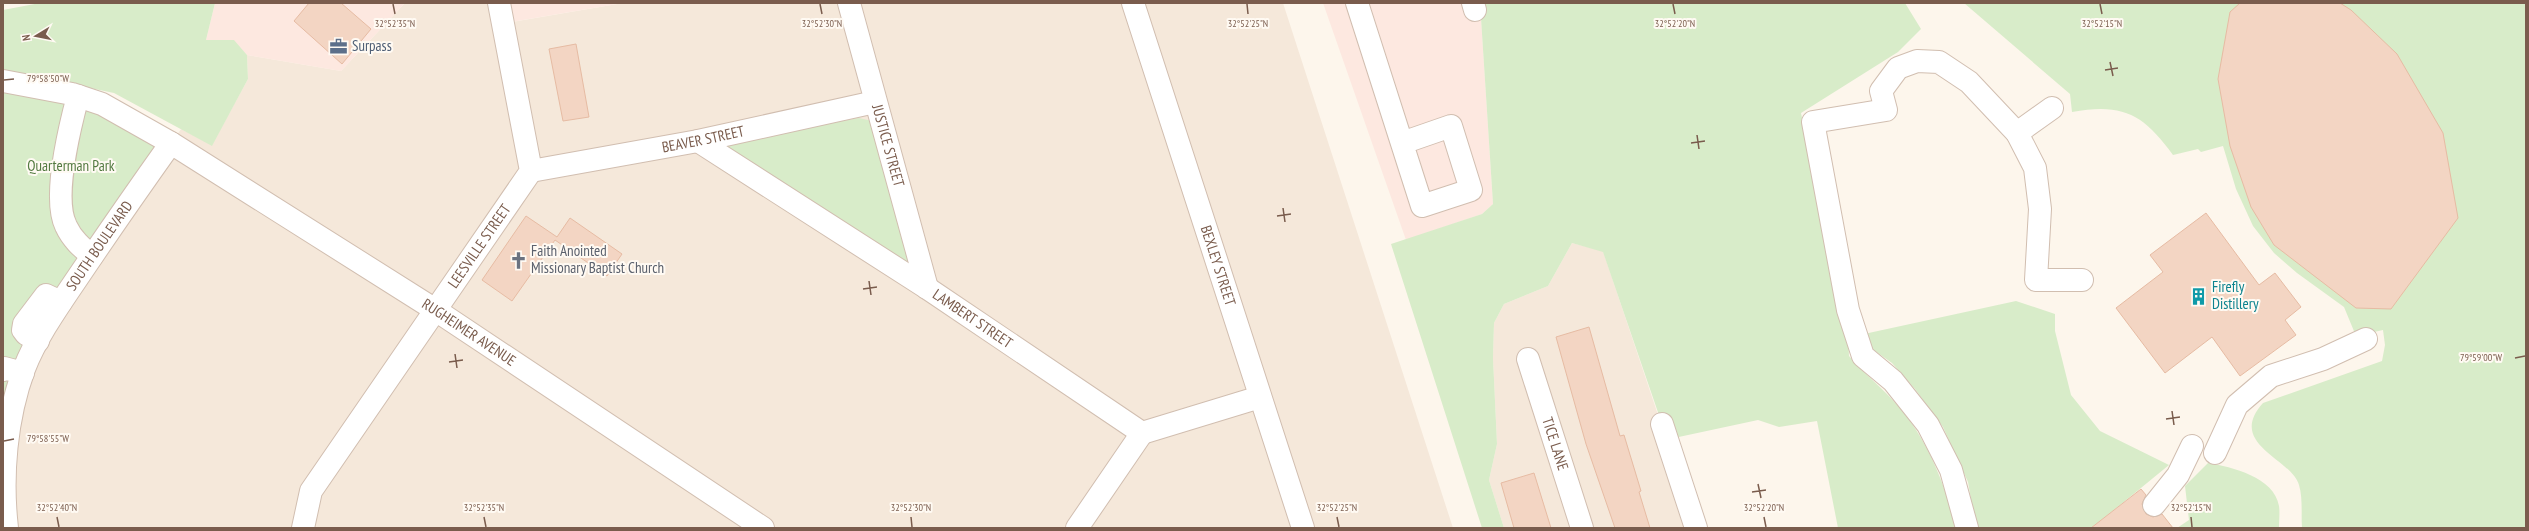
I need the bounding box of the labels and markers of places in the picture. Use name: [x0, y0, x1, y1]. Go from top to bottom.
office icon: Surpass: [329, 36, 349, 56]
place label: Surpass: [352, 36, 392, 55]
place label: Faith Anointed Missionary Baptist Church: [531, 241, 664, 277]
church icon: Faith Anointed Missionary Baptist Church: [508, 250, 528, 270]
place label: Firefly Distillery: [2212, 277, 2259, 313]
building icon: Firefly Distillery: [2189, 286, 2209, 306]

